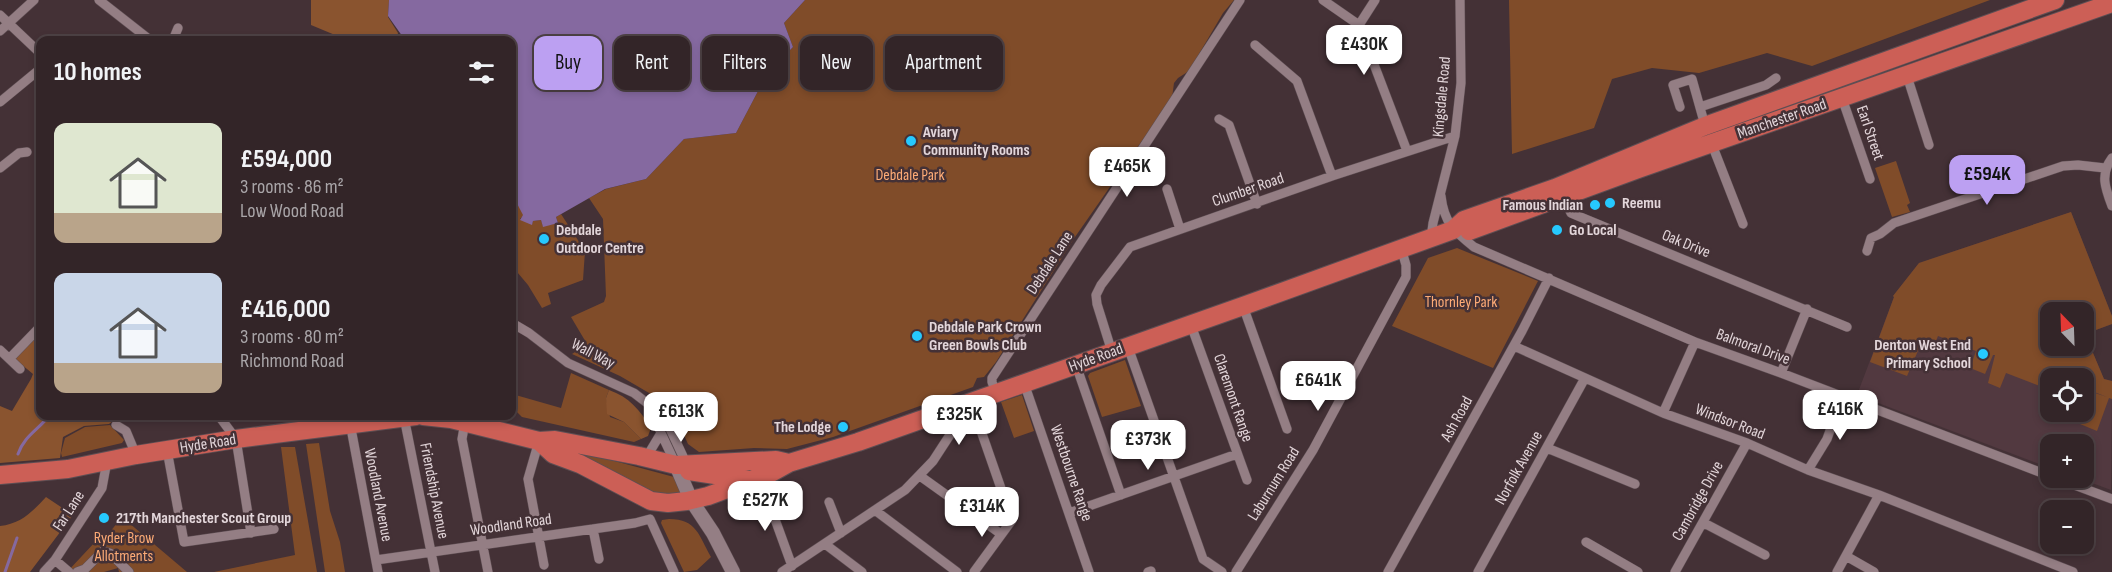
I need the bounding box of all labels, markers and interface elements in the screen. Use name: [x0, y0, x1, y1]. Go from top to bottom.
pin: £430K: [1322, 25, 1406, 76]
text: £430K: [1340, 32, 1388, 56]
chip: Buy: [534, 36, 602, 90]
chip: Rent: [614, 36, 690, 90]
chip: Filters: [702, 36, 788, 90]
chip: New: [800, 36, 873, 90]
chip: Apartment: [885, 36, 1003, 90]
icon: filters: [465, 56, 498, 89]
street label: Kingsdale Road: [1429, 56, 1455, 138]
text: 10 homes: [54, 57, 142, 88]
street label: Manchester Road: [1735, 95, 1829, 143]
street label: Earl Street: [1852, 103, 1888, 163]
place label: Aviary Community Rooms: [922, 123, 1030, 160]
marker: Aviary Community Rooms: [904, 134, 918, 148]
text: £594,000: [240, 144, 332, 175]
icon: home: [102, 147, 174, 219]
pin: £465K: [1085, 147, 1169, 198]
text: £465K: [1103, 154, 1151, 178]
pin: £594K: [1945, 155, 2029, 206]
text: £594K: [1963, 162, 2011, 186]
park label: Debdale Park: [875, 166, 945, 185]
street label: Clumber Road: [1210, 169, 1286, 211]
text: 3 rooms · 86 m²: [240, 175, 344, 199]
place label: Reemu: [1622, 194, 1661, 213]
place label: Famous Indian: [1503, 196, 1583, 215]
marker: Reemu: [1603, 196, 1617, 210]
marker: Famous Indian: [1588, 198, 1602, 212]
text: Low Wood Road: [240, 199, 344, 223]
place label: Debdale Outdoor Centre: [556, 221, 644, 258]
place label: Go Local: [1569, 221, 1616, 240]
marker: Go Local: [1550, 223, 1564, 237]
street label: Oak Drive: [1659, 226, 1713, 262]
street label: Debdale Lane: [1023, 228, 1077, 298]
marker: Debdale Outdoor Centre: [537, 232, 551, 246]
park label: Thornley Park: [1425, 293, 1497, 312]
text: £416,000: [240, 294, 330, 325]
icon: home: [102, 297, 174, 369]
north arrow: [2040, 302, 2094, 356]
map controls: [2040, 302, 2094, 554]
place label: Debdale Park Crown Green Bowls Club: [929, 318, 1042, 355]
text: 3 rooms · 80 m²: [240, 325, 344, 349]
street label: Balmoral Drive: [1713, 325, 1793, 369]
marker: Debdale Park Crown Green Bowls Club: [910, 329, 924, 343]
street label: Wall Way: [568, 335, 618, 373]
place label: Denton West End Primary School: [1874, 336, 1971, 373]
street label: Hyde Road: [1066, 339, 1126, 377]
marker: Denton West End Primary School: [1976, 347, 1990, 361]
text: Richmond Road: [240, 349, 344, 373]
street label: Claremont Range: [1209, 351, 1257, 445]
pin: £641K: [1276, 361, 1360, 412]
text: £641K: [1294, 368, 1342, 392]
button: locate: [2040, 368, 2094, 422]
pin: £416K: [1798, 390, 1882, 441]
pin: £613K: [639, 392, 723, 443]
street label: Ash Road: [1436, 393, 1477, 446]
pin: £325K: [917, 395, 1001, 446]
text: £416K: [1817, 397, 1863, 421]
text: £613K: [658, 399, 704, 423]
street label: Windsor Road: [1692, 400, 1768, 444]
text: £325K: [936, 402, 982, 426]
place label: The Lodge: [774, 418, 831, 437]
marker: The Lodge: [836, 420, 850, 434]
pin: £373K: [1106, 420, 1190, 471]
street label: Westbourne Range: [1046, 422, 1096, 524]
text: £373K: [1125, 427, 1171, 451]
street label: Norfolk Avenue: [1491, 428, 1547, 508]
street label: Hyde Road: [179, 430, 237, 458]
button: +: [2040, 434, 2094, 488]
street label: Friendship Avenue: [415, 441, 453, 541]
street label: Laburnum Road: [1244, 444, 1304, 524]
street label: Woodland Avenue: [360, 447, 396, 543]
street label: Cambridge Drive: [1668, 458, 1728, 544]
pin: £527K: [723, 481, 807, 532]
street label: Far Lane: [49, 487, 89, 535]
pin: £314K: [940, 487, 1024, 538]
text: £527K: [742, 488, 788, 512]
text: £314K: [959, 494, 1005, 518]
button: −: [2040, 500, 2094, 554]
place label: 217th Manchester Scout Group: [116, 509, 291, 528]
street label: Woodland Road: [469, 510, 553, 540]
marker: 217th Manchester Scout Group: [97, 511, 111, 525]
park label: Ryder Brow Allotments: [94, 529, 154, 566]

